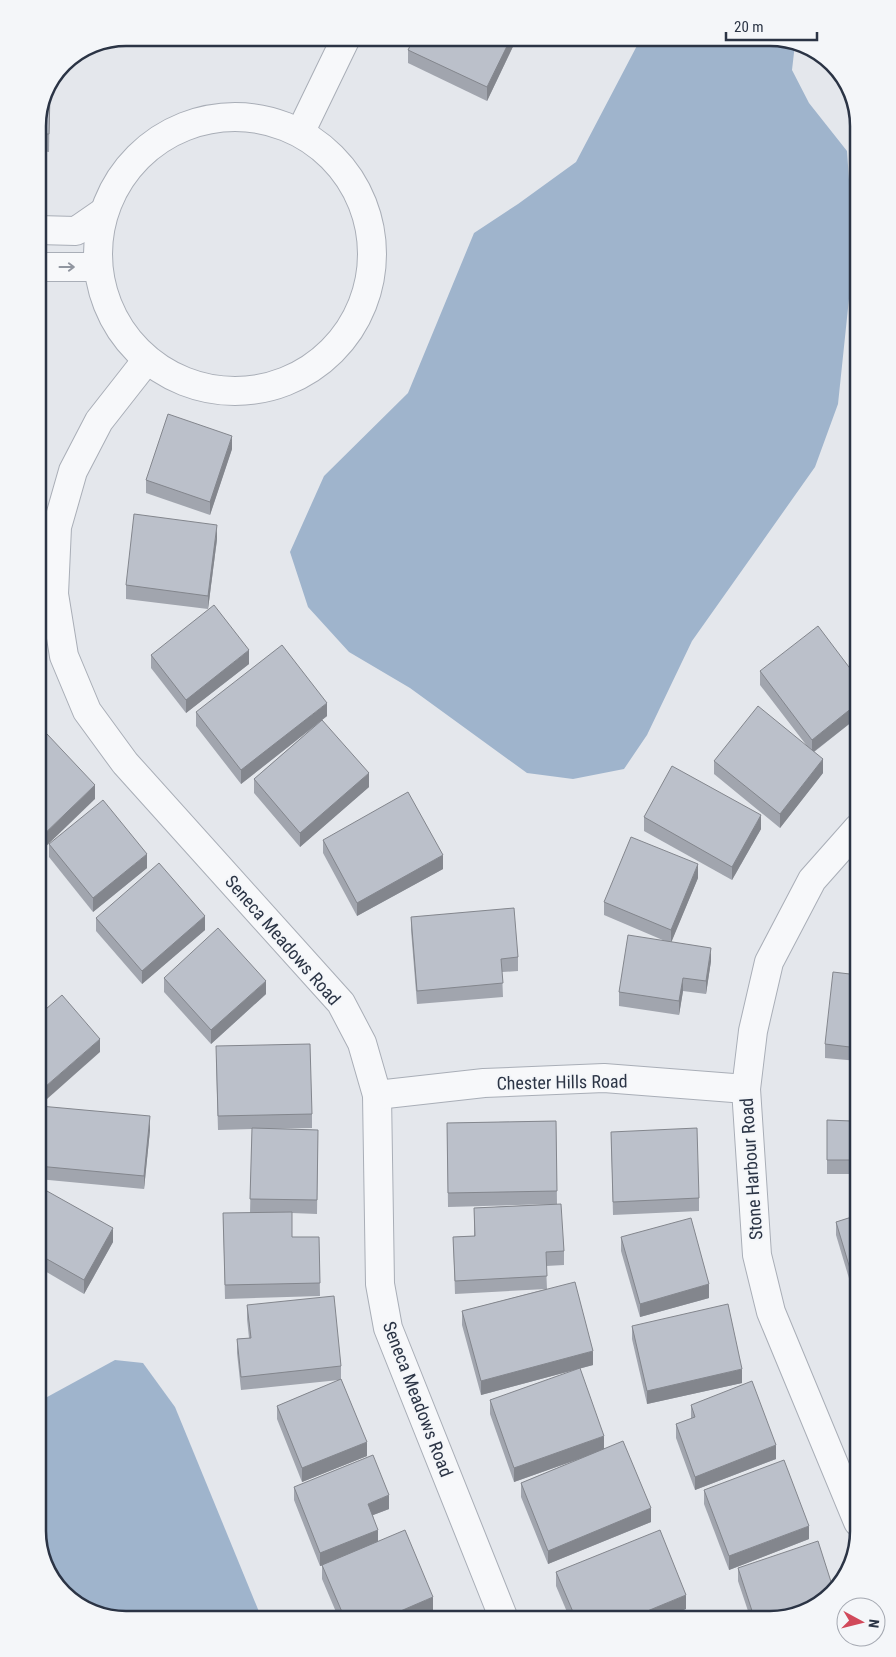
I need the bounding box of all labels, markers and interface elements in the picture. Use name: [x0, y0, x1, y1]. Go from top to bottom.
scale bar: [726, 10, 817, 42]
text: 20 m: [734, 18, 764, 36]
one-way arrow: [58, 262, 75, 272]
street label: Seneca Meadows Road: [221, 871, 345, 1009]
street label: Chester Hills Road: [496, 1070, 628, 1094]
street label: Stone Harbour Road: [736, 1097, 766, 1241]
street label: Seneca Meadows Road: [379, 1318, 457, 1480]
north arrow: [836, 1597, 886, 1647]
text: N: [865, 1618, 882, 1629]

